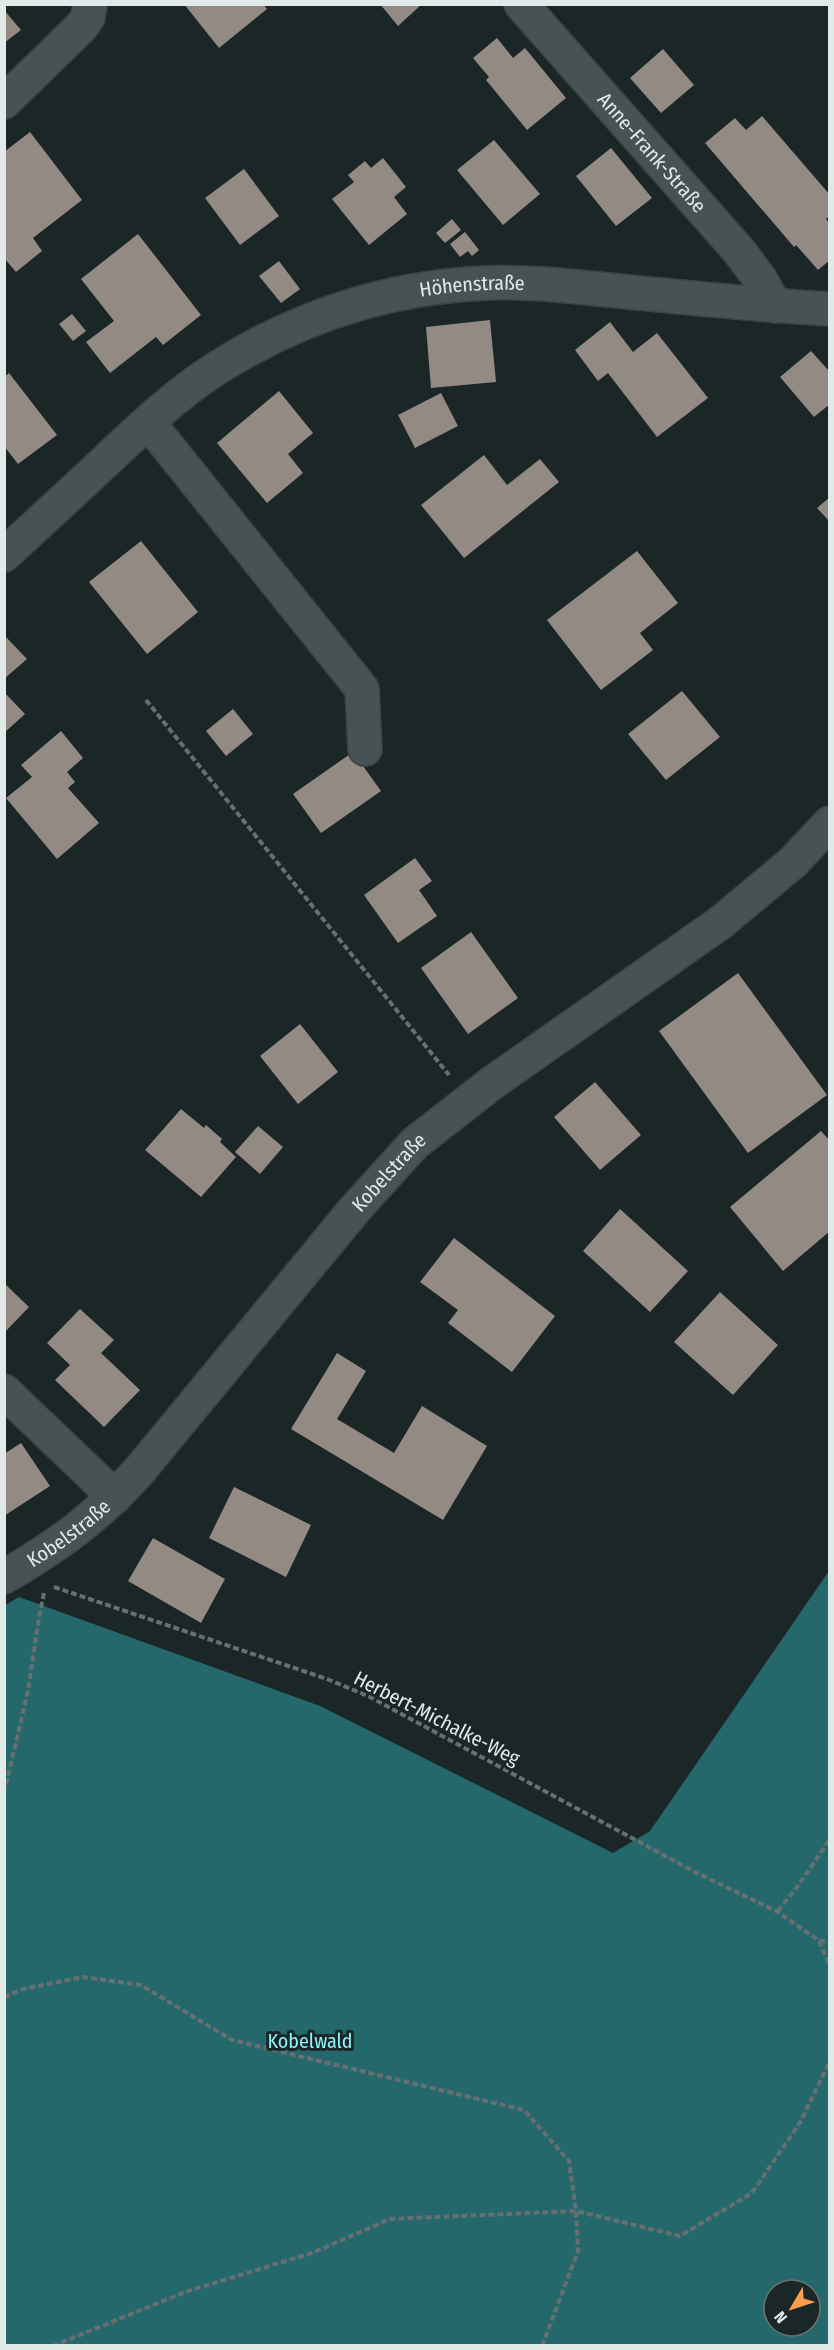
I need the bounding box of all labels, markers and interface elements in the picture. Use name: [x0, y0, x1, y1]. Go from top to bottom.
street label: Anne-Frank-Straße: [593, 87, 711, 217]
street label: Höhenstraße: [418, 271, 525, 302]
street label: Kobelstraße: [347, 1127, 430, 1217]
street label: Kobelstraße: [22, 1494, 115, 1572]
street label: Herbert-Michalke-Weg: [350, 1666, 525, 1771]
park label: Kobelwald: [268, 2029, 352, 2053]
north arrow: [762, 2278, 822, 2338]
text: N: [770, 2307, 791, 2327]

